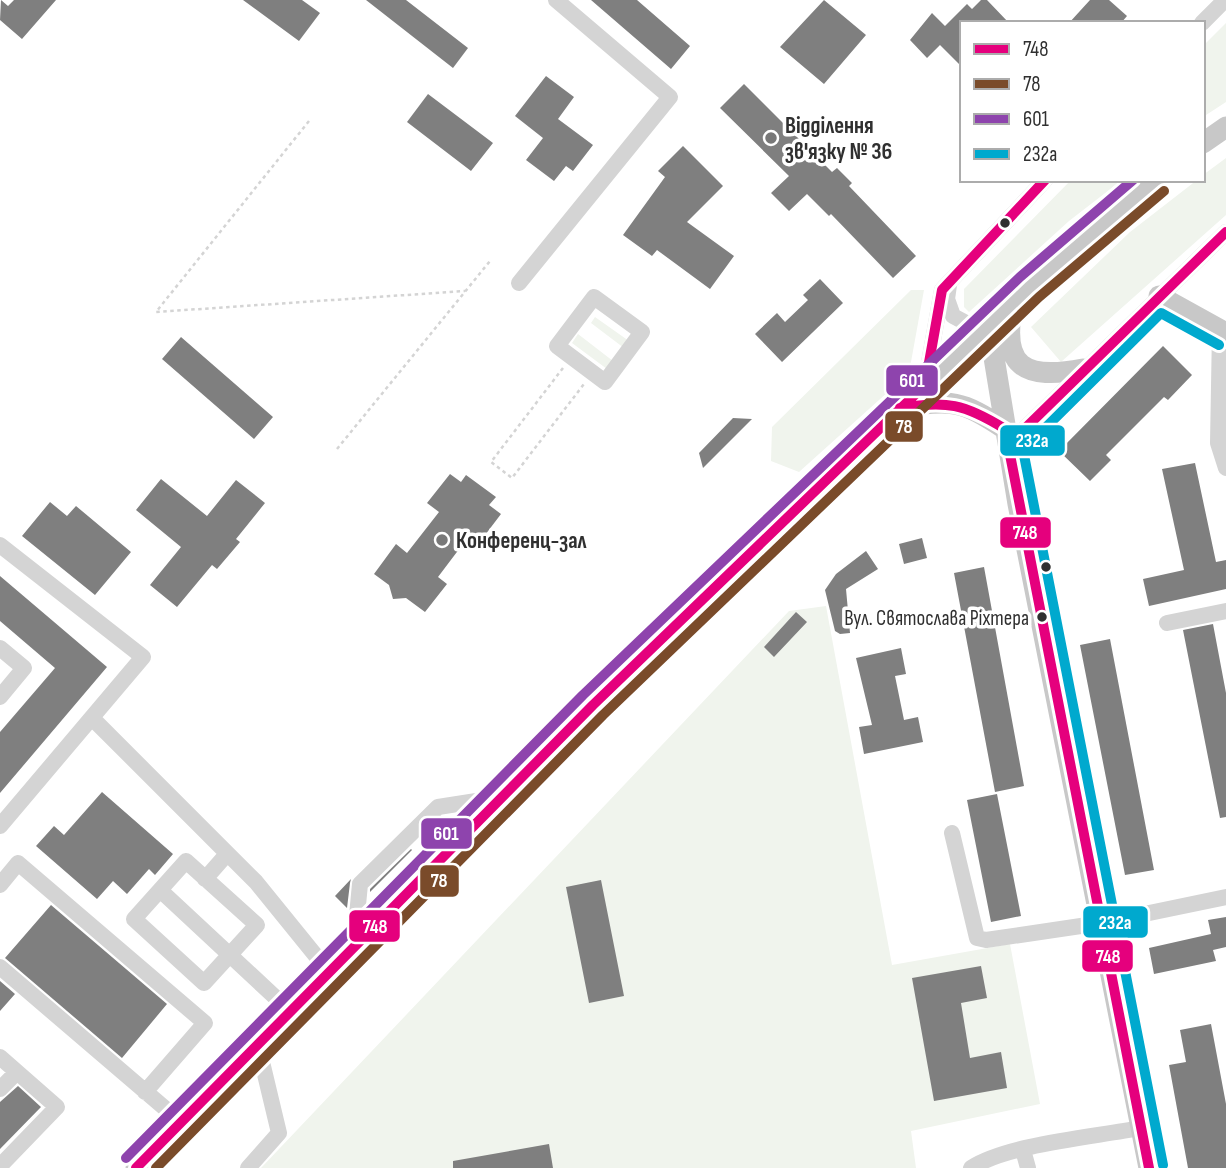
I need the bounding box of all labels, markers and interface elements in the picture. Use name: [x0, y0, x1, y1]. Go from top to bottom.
legend: [960, 21, 1205, 182]
text: 748: [1023, 37, 1048, 62]
text: 78: [1023, 72, 1041, 97]
text: 601: [1023, 107, 1050, 132]
place label: Відділення зв'язку № 36: [785, 112, 892, 166]
marker: Відділення зв'язку № 36: [763, 130, 779, 146]
text: 232а: [1023, 142, 1057, 167]
unlabelled marker: [998, 216, 1012, 230]
line badge: 601: [885, 364, 939, 397]
text: 601: [899, 370, 925, 393]
line badge: 78: [884, 410, 924, 443]
text: 78: [895, 416, 913, 439]
line badge: 232а: [999, 424, 1066, 457]
text: 232а: [1016, 430, 1048, 453]
line badge: 748: [999, 516, 1052, 549]
text: 748: [1012, 522, 1038, 545]
place label: Конференц-зал: [456, 527, 588, 555]
marker: Конференц-зал: [434, 532, 450, 548]
unlabelled marker: [1039, 560, 1053, 574]
place label: Вул. Святослава Ріхтера: [844, 606, 1029, 631]
marker: Вул. Святослава Ріхтера: [1035, 610, 1049, 624]
line badge: 601: [420, 817, 473, 850]
text: 601: [433, 823, 459, 846]
line badge: 78: [419, 864, 460, 898]
text: 78: [430, 870, 448, 893]
line badge: 232а: [1082, 905, 1149, 939]
line badge: 748: [348, 909, 401, 943]
text: 232а: [1099, 912, 1131, 935]
text: 748: [362, 916, 388, 939]
line badge: 748: [1081, 939, 1134, 973]
text: 748: [1095, 946, 1121, 969]

